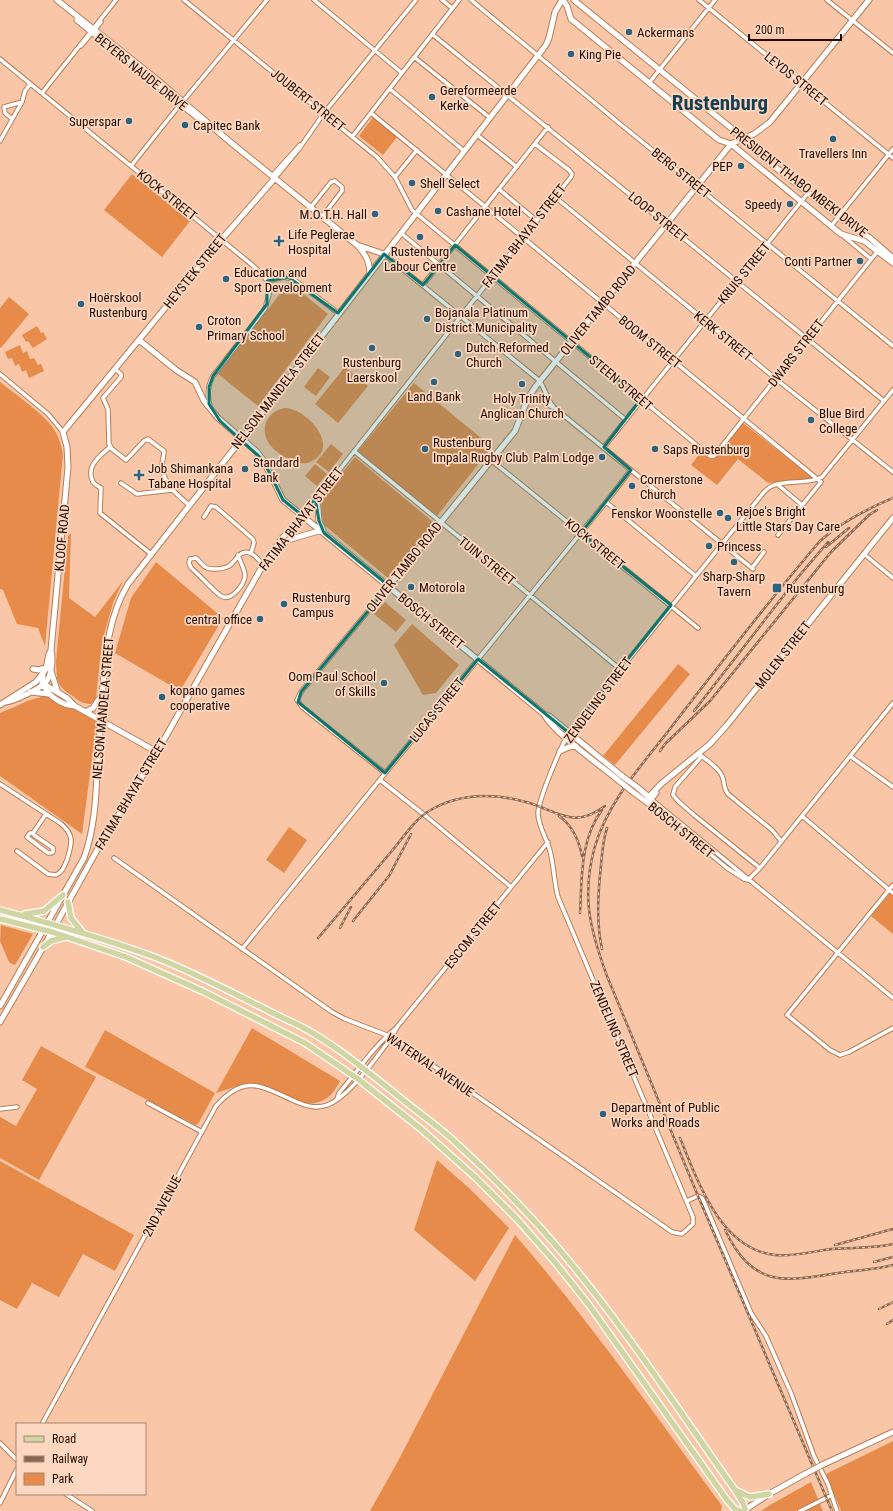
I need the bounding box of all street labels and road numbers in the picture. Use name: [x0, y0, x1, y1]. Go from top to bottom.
street label: BEYERS NAUDE DRIVE: [92, 30, 190, 114]
street label: LEYDS STREET: [761, 49, 831, 109]
street label: JOUBERT STREET: [268, 66, 348, 135]
street label: PRESIDENT THABO MBEKI DRIVE: [727, 124, 871, 240]
street label: BERG STREET: [649, 145, 714, 201]
street label: KOCK STREET: [134, 166, 200, 224]
street label: FATIMA BHAYAT STREET: [479, 181, 569, 291]
street label: LOOP STREET: [625, 189, 691, 246]
street label: HEYSTEK STREET: [160, 231, 230, 311]
street label: KRUIS STREET: [715, 239, 773, 307]
street label: OLIVER TAMBO ROAD: [557, 262, 639, 358]
street label: KERK STREET: [691, 308, 755, 364]
street label: BOOM STREET: [616, 312, 684, 372]
street label: DWARS STREET: [765, 316, 827, 390]
street label: NELSON MANDELA STREET: [228, 330, 328, 452]
street label: STEEN STREET: [586, 352, 656, 414]
street label: FATIMA BHAYAT STREET: [256, 464, 346, 574]
street label: KLOOF ROAD: [52, 504, 72, 572]
street label: KOCK STREET: [562, 515, 628, 573]
street label: OLIVER TAMBO ROAD: [363, 519, 445, 615]
street label: TUIN STREET: [456, 534, 519, 589]
street label: BOSCH STREET: [395, 590, 467, 652]
street label: MOLEN STREET: [752, 618, 814, 692]
street label: NELSON MANDELA STREET: [89, 636, 117, 780]
street label: ZENDELING STREET: [561, 654, 635, 746]
street label: LUCAS STREET: [407, 675, 468, 745]
street label: FATIMA BHAYAT STREET: [92, 735, 170, 852]
street label: BOSCH STREET: [645, 799, 717, 861]
street label: ESCOM STREET: [442, 898, 505, 971]
street label: ZENDELING STREET: [587, 978, 641, 1080]
street label: WATERVAL AVENUE: [383, 1030, 477, 1100]
street label: 2ND AVENUE: [140, 1173, 184, 1239]

